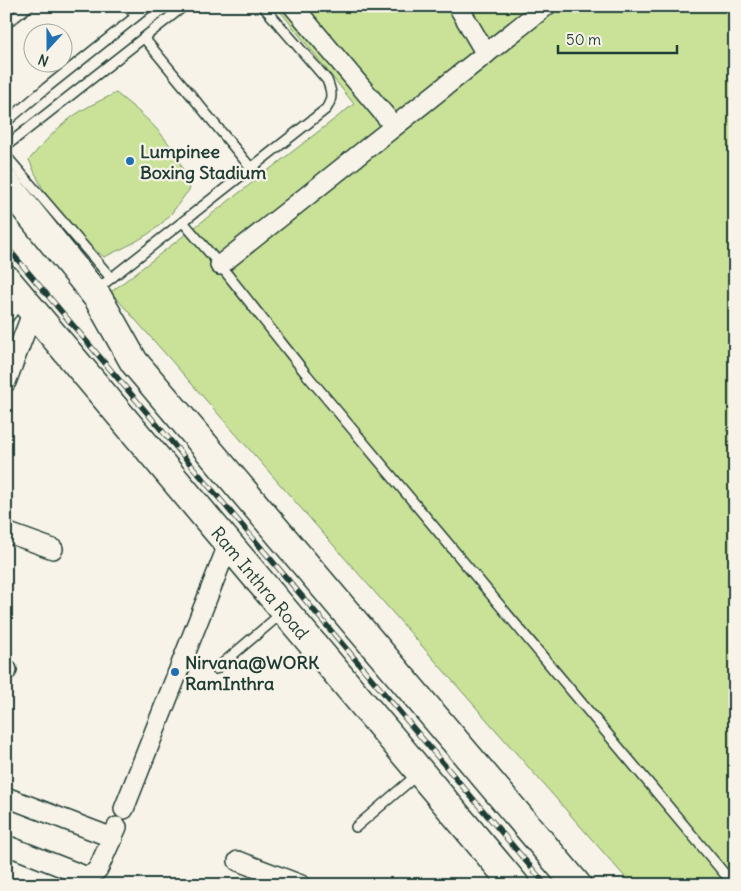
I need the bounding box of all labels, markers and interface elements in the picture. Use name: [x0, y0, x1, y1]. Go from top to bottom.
north arrow: [22, 22, 72, 72]
scale bar: [558, 22, 677, 54]
text: 50 m: [566, 30, 601, 49]
text: N: [36, 50, 51, 70]
place label: Lumpinee Boxing Stadium: [140, 140, 266, 184]
marker: Lumpinee Boxing Stadium: [124, 155, 136, 167]
street label: Ram Inthra Road: [206, 522, 314, 644]
place label: Nirvana@WORK RamInthra: [185, 651, 320, 695]
marker: Nirvana@WORK RamInthra: [169, 666, 181, 678]

